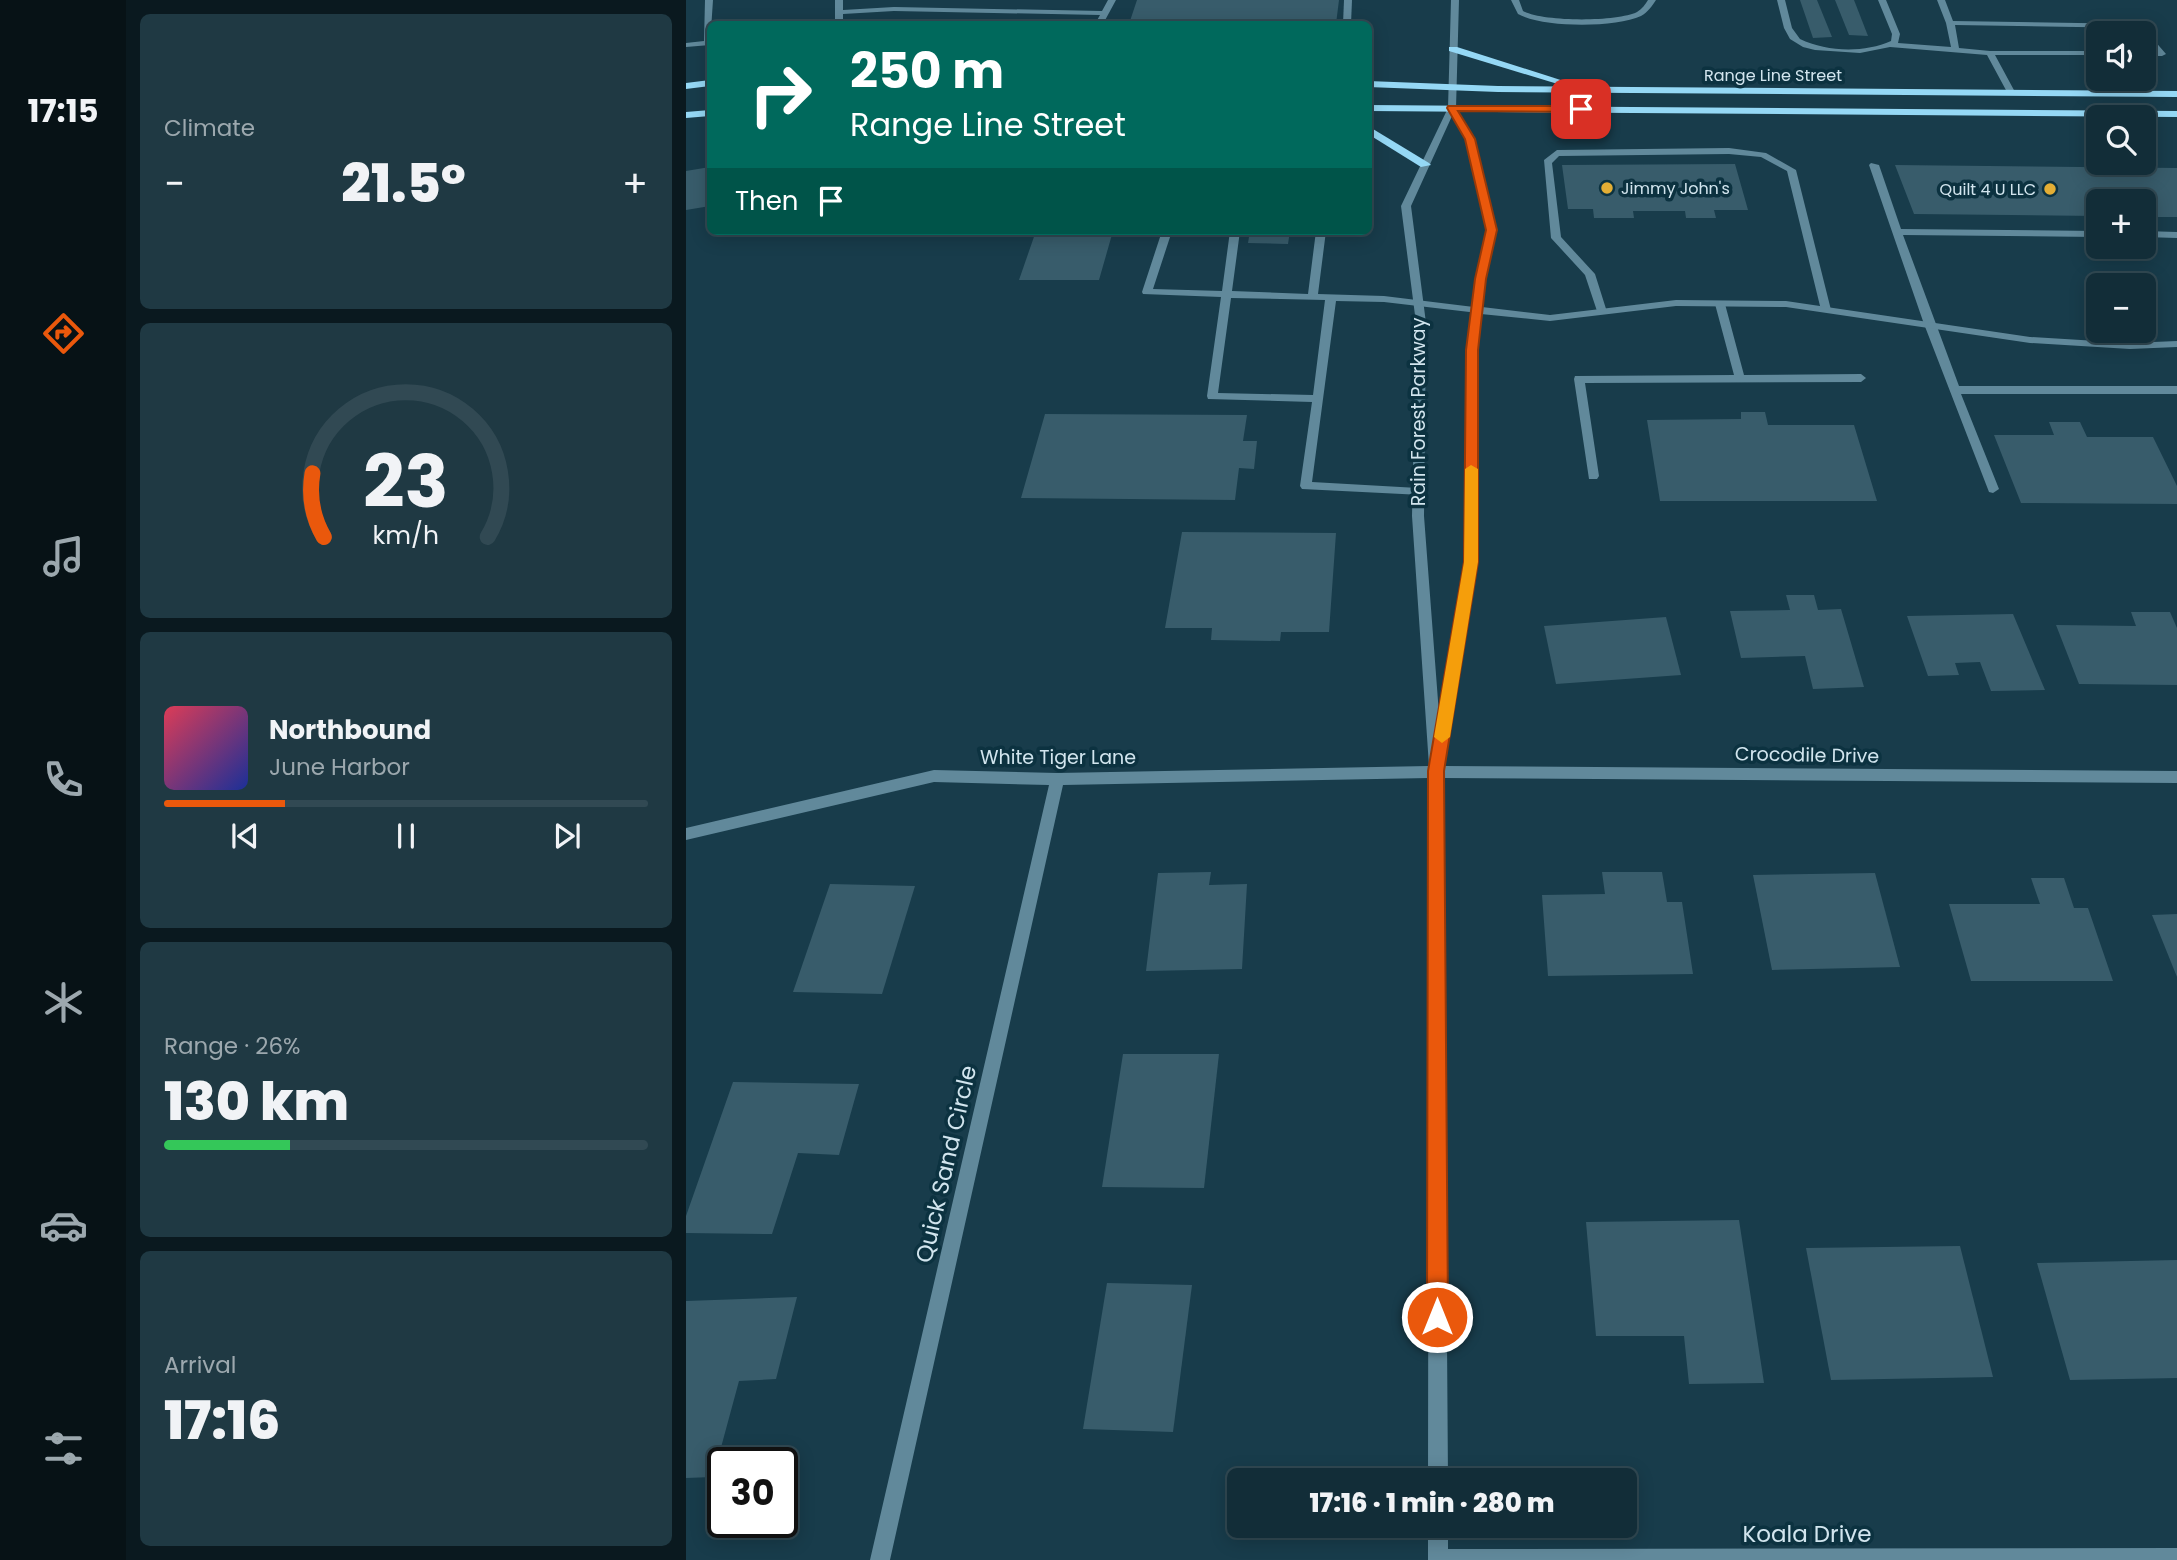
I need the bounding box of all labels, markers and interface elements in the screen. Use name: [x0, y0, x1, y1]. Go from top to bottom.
map controls: [2086, 21, 2156, 343]
button: sound: [2086, 21, 2156, 91]
text: 250 m: [850, 37, 1004, 105]
icon: right: [735, 49, 826, 140]
street label: Range Line Street: [1704, 64, 1842, 87]
pin: [1551, 79, 1611, 139]
text: 17:15: [27, 88, 99, 133]
icon: arrive: [1562, 90, 1600, 128]
text: Range Line Street: [850, 102, 1126, 147]
button: search: [2086, 105, 2156, 175]
text: Climate: [164, 112, 255, 144]
text: 21.5°: [341, 147, 466, 220]
text: −: [164, 157, 185, 210]
text: +: [622, 157, 648, 210]
place label: Jimmy John's: [1621, 177, 1730, 200]
place label: Quilt 4 U LLC: [1940, 178, 2036, 201]
marker: Jimmy John's: [1599, 180, 1615, 196]
marker: Quilt 4 U LLC: [2042, 181, 2058, 197]
icon: arrive: [812, 182, 850, 220]
text: Then: [735, 183, 798, 219]
button: +: [2086, 189, 2156, 259]
button: −: [2086, 273, 2156, 343]
icon: directions: [39, 309, 88, 358]
street label: Rain Forest Parkway: [1405, 317, 1432, 506]
text: 23: [363, 431, 449, 532]
text: km/h: [373, 518, 439, 553]
icon: music: [39, 532, 88, 581]
text: Northbound: [269, 712, 431, 748]
street label: Crocodile Drive: [1735, 740, 1879, 770]
street label: White Tiger Lane: [980, 744, 1136, 771]
text: June Harbor: [269, 751, 410, 783]
icon: phone: [39, 755, 88, 804]
icon: previous: [226, 817, 264, 855]
icon: pause: [387, 817, 425, 855]
icon: next: [548, 817, 586, 855]
icon: climate: [39, 978, 88, 1027]
text: Range · 26%: [164, 1030, 301, 1062]
street label: Quick Sand Circle: [908, 1062, 984, 1266]
text: 130 km: [164, 1065, 349, 1138]
icon: car: [39, 1201, 88, 1250]
position arrow: [1400, 1280, 1474, 1354]
text: Arrival: [164, 1349, 236, 1381]
text: 17:16: [164, 1384, 280, 1457]
icon: filters: [39, 1424, 88, 1473]
speed limit sign: 30: [707, 1447, 798, 1538]
text: 17:16 · 1 min · 280 m: [1310, 1485, 1554, 1521]
street label: Koala Drive: [1742, 1518, 1872, 1550]

